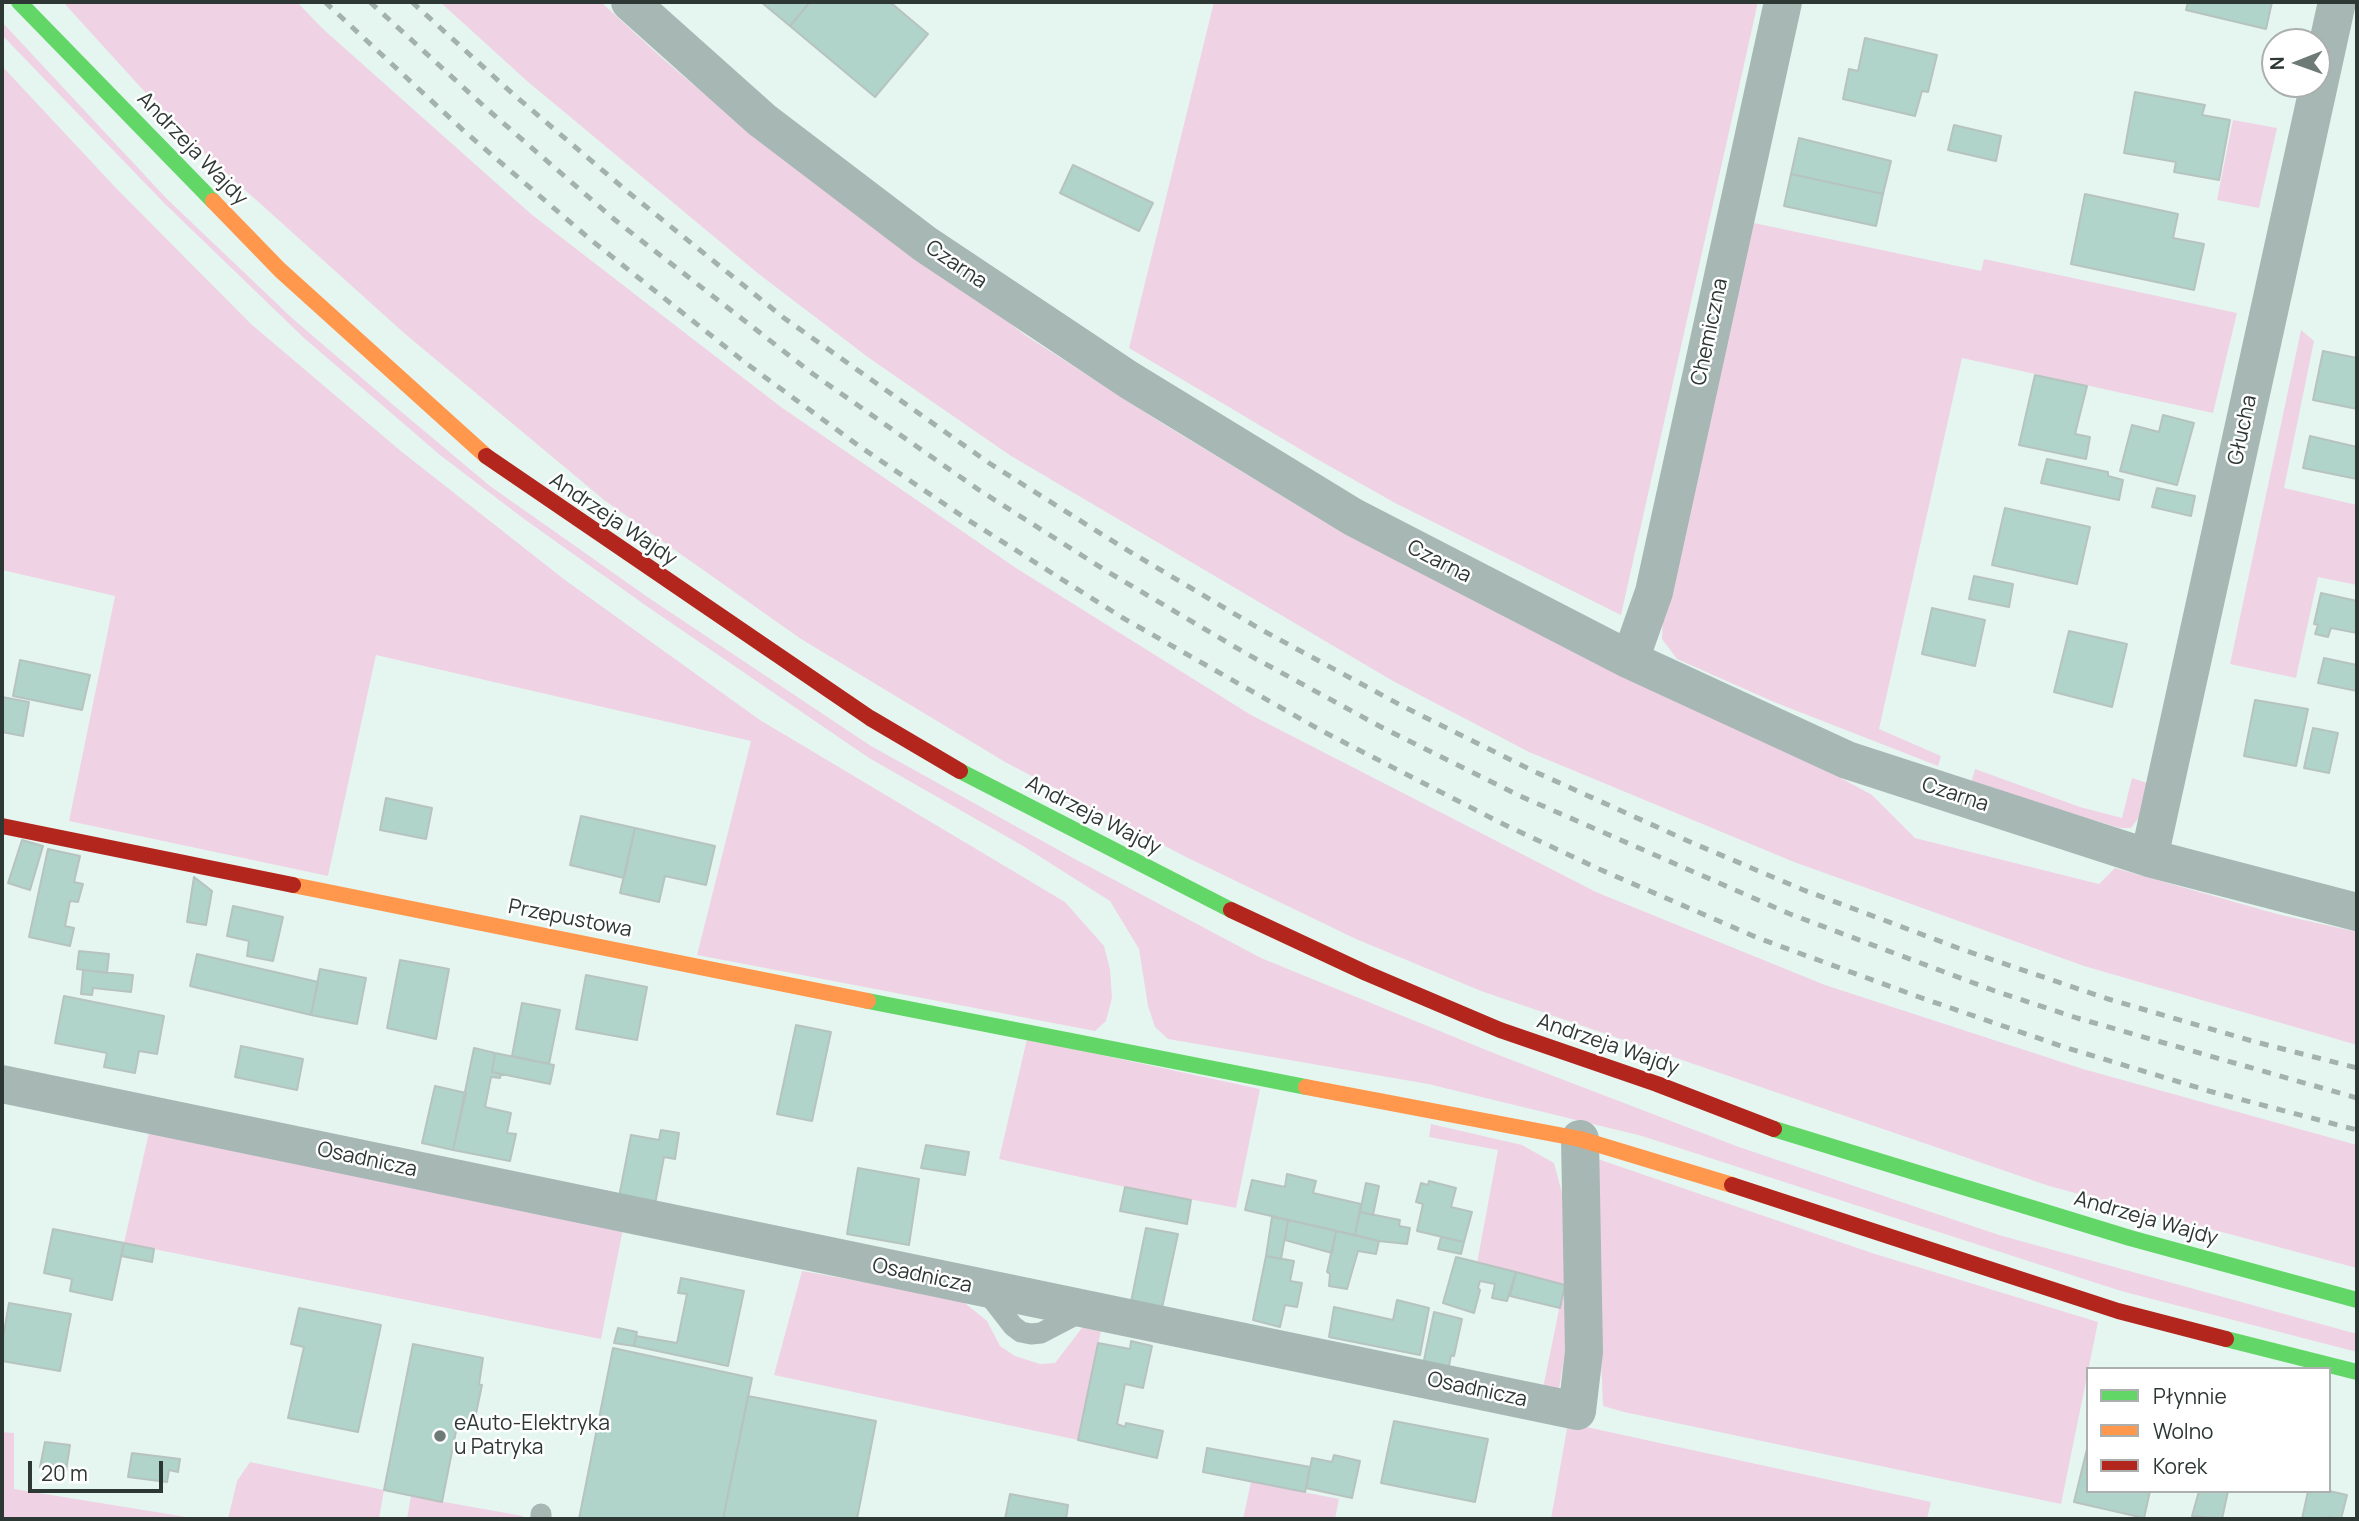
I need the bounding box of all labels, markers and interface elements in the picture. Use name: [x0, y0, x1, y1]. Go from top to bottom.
north arrow: [2261, 28, 2331, 98]
text: N: [2264, 56, 2290, 70]
street label: Andrzeja Wajdy: [131, 87, 253, 211]
street label: Czarna: [920, 235, 992, 295]
street label: Chemiczna: [1686, 276, 1734, 388]
street label: Głucha: [2223, 393, 2263, 467]
street label: Andrzeja Wajdy: [544, 468, 682, 572]
street label: Czarna: [1403, 535, 1475, 589]
street label: Andrzeja Wajdy: [1021, 771, 1165, 861]
street label: Czarna: [1918, 772, 1992, 818]
street label: Przepustowa: [506, 895, 634, 943]
street label: Andrzeja Wajdy: [1534, 1009, 1682, 1081]
street label: Osadnicza: [315, 1137, 419, 1183]
street label: Andrzeja Wajdy: [2071, 1186, 2221, 1252]
street label: Osadnicza: [870, 1253, 974, 1299]
street label: Osadnicza: [1425, 1367, 1529, 1413]
legend: [2086, 1367, 2331, 1493]
text: Płynnie: [2153, 1382, 2227, 1410]
place label: eAuto-Elektryka u Patryka: [454, 1411, 610, 1461]
text: Wolno: [2153, 1417, 2214, 1445]
marker: eAuto-Elektryka u Patryka: [432, 1428, 448, 1444]
scale bar: [32, 1448, 166, 1492]
text: Korek: [2153, 1452, 2207, 1480]
text: 20 m: [41, 1459, 88, 1487]

